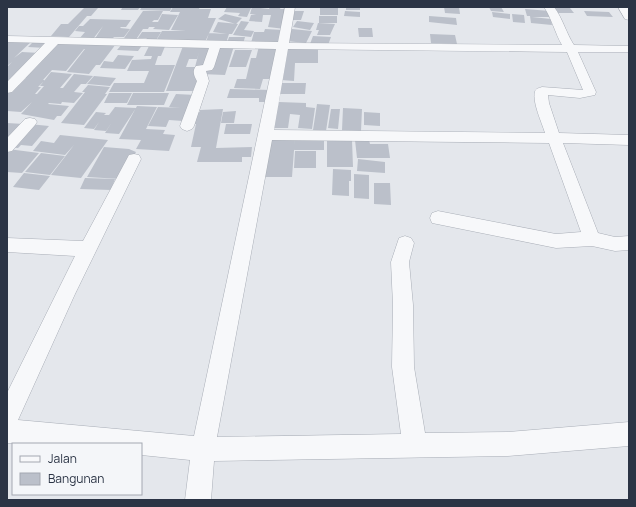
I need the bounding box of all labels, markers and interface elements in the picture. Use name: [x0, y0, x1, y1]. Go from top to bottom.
legend: [12, 443, 142, 495]
text: Jalan: [48, 450, 77, 467]
text: Bangunan: [48, 470, 104, 487]

